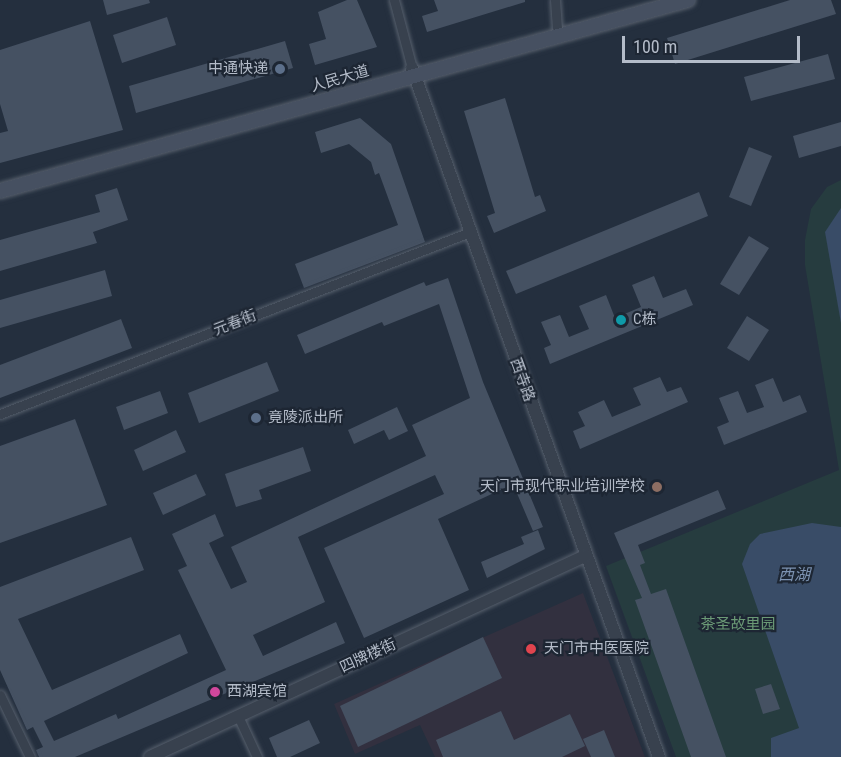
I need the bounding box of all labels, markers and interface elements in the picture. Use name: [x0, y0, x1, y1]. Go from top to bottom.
scale bar: [625, 24, 804, 62]
text: 100 m: [633, 36, 677, 57]
place label: 中通快递: [208, 60, 268, 78]
marker: 中通快递: [273, 62, 287, 76]
street label: 人民大道: [309, 62, 371, 96]
street label: 元春街: [211, 307, 259, 339]
place label: C栋: [633, 311, 657, 329]
marker: C栋: [614, 313, 628, 327]
street label: 西寺路: [506, 356, 538, 404]
place label: 竟陵派出所: [268, 409, 343, 427]
marker: 竟陵派出所: [249, 411, 263, 425]
place label: 天门市现代职业培训学校: [480, 478, 645, 496]
marker: 天门市现代职业培训学校: [650, 480, 664, 494]
water label: 西湖: [778, 565, 810, 585]
park label: 茶圣故里园: [701, 616, 775, 634]
street label: 四牌楼街: [337, 635, 399, 677]
marker: 天门市中医医院: [522, 640, 540, 658]
place label: 天门市中医医院: [544, 640, 649, 658]
place label: 西湖宾馆: [227, 683, 287, 701]
marker: 西湖宾馆: [208, 685, 222, 699]

